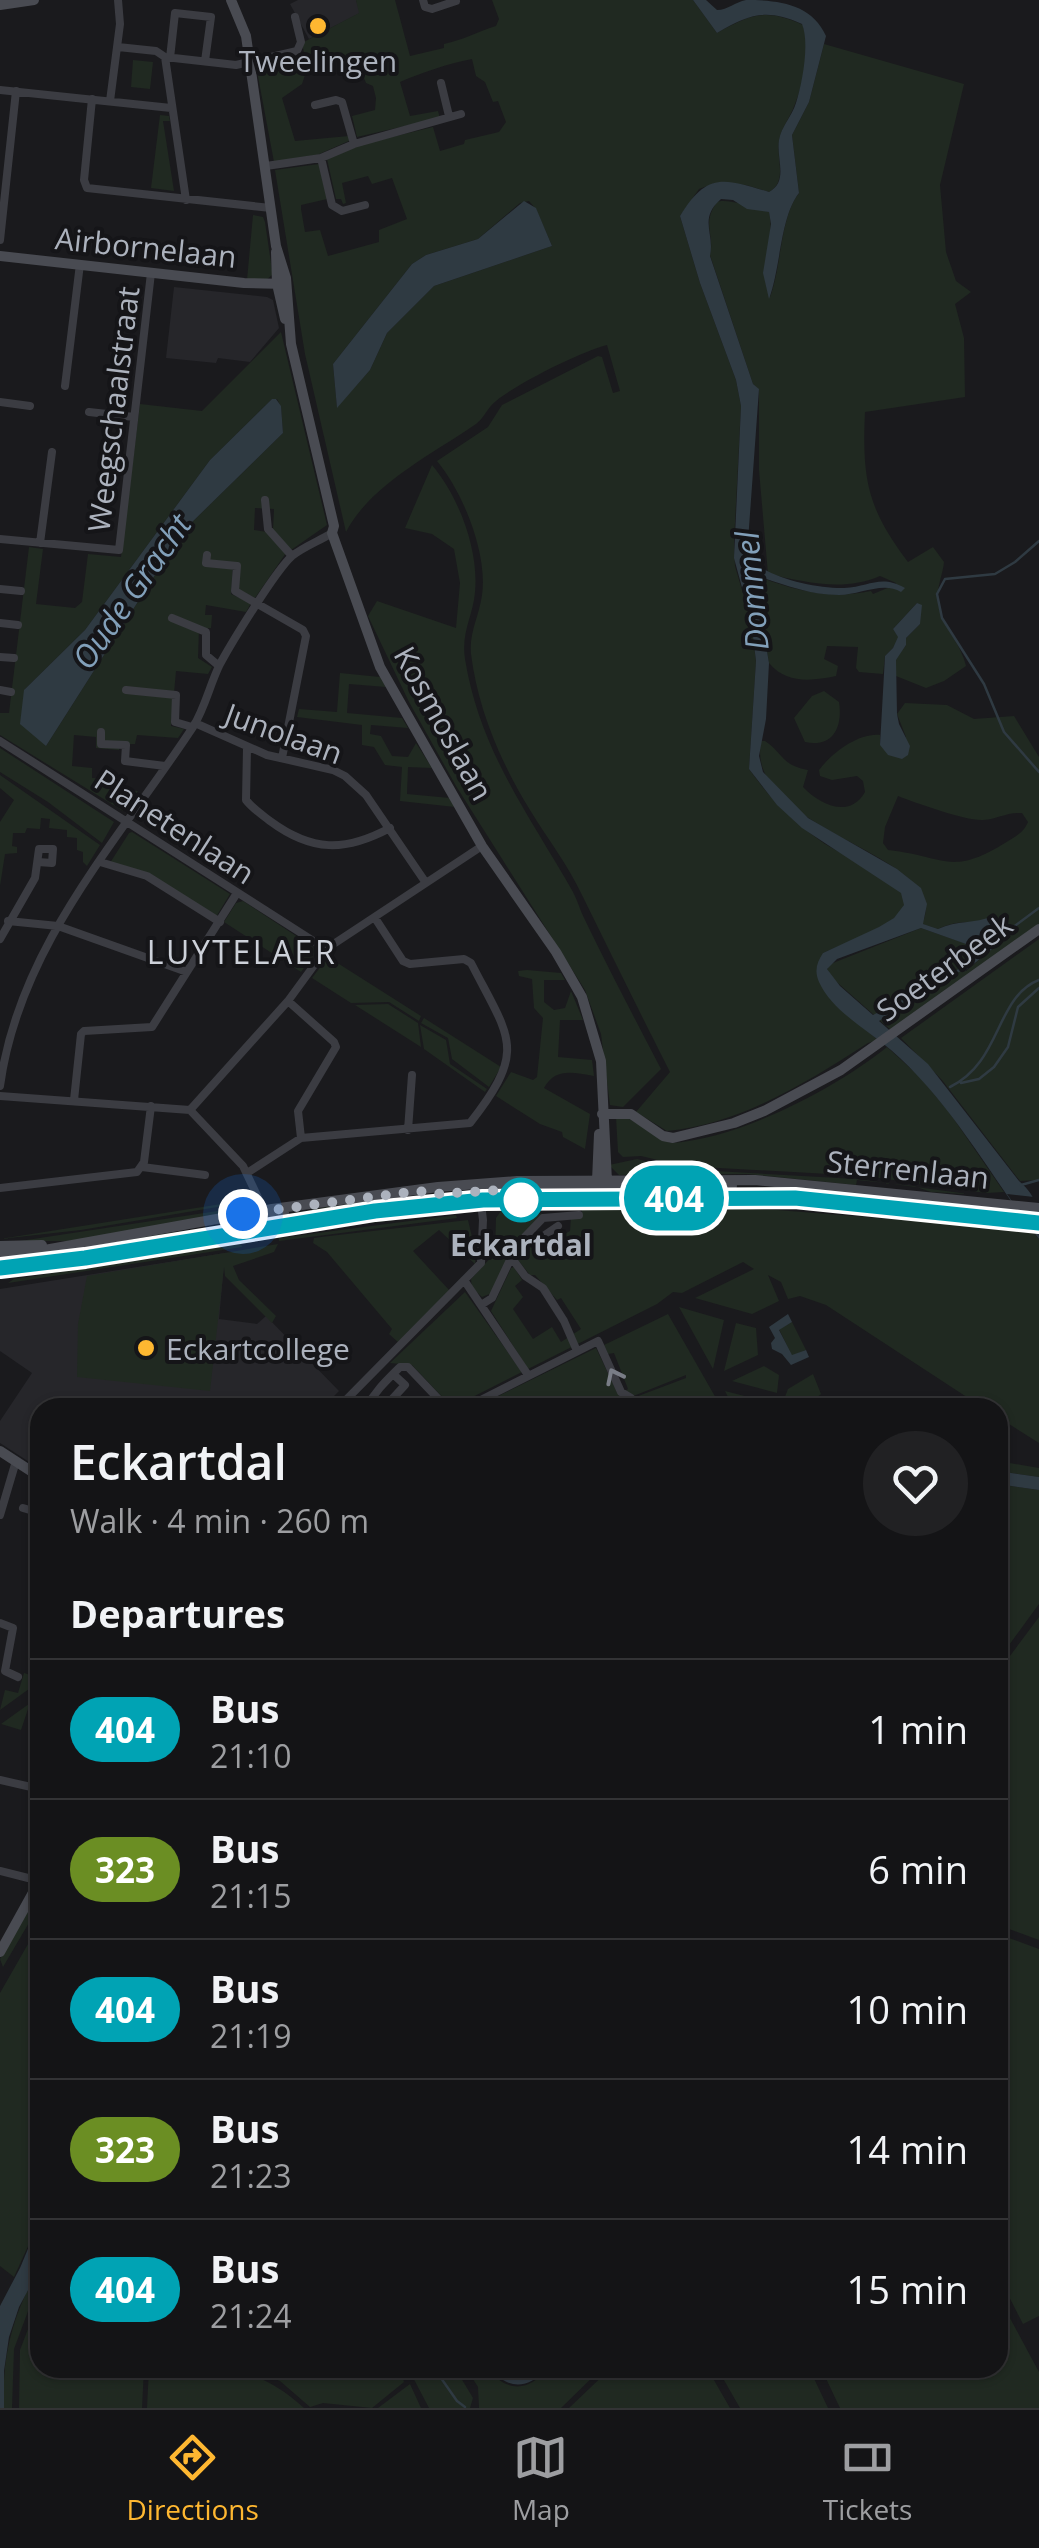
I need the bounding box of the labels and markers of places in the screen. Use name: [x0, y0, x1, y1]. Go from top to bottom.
marker: Tweelingen: [307, 15, 329, 37]
place label: Tweelingen: [239, 40, 397, 81]
marker: Eckartdal: [500, 1179, 542, 1221]
place label: Eckartdal: [450, 1224, 592, 1265]
place label: Eckartcollege: [166, 1328, 350, 1369]
marker: Eckartcollege: [135, 1337, 157, 1359]

